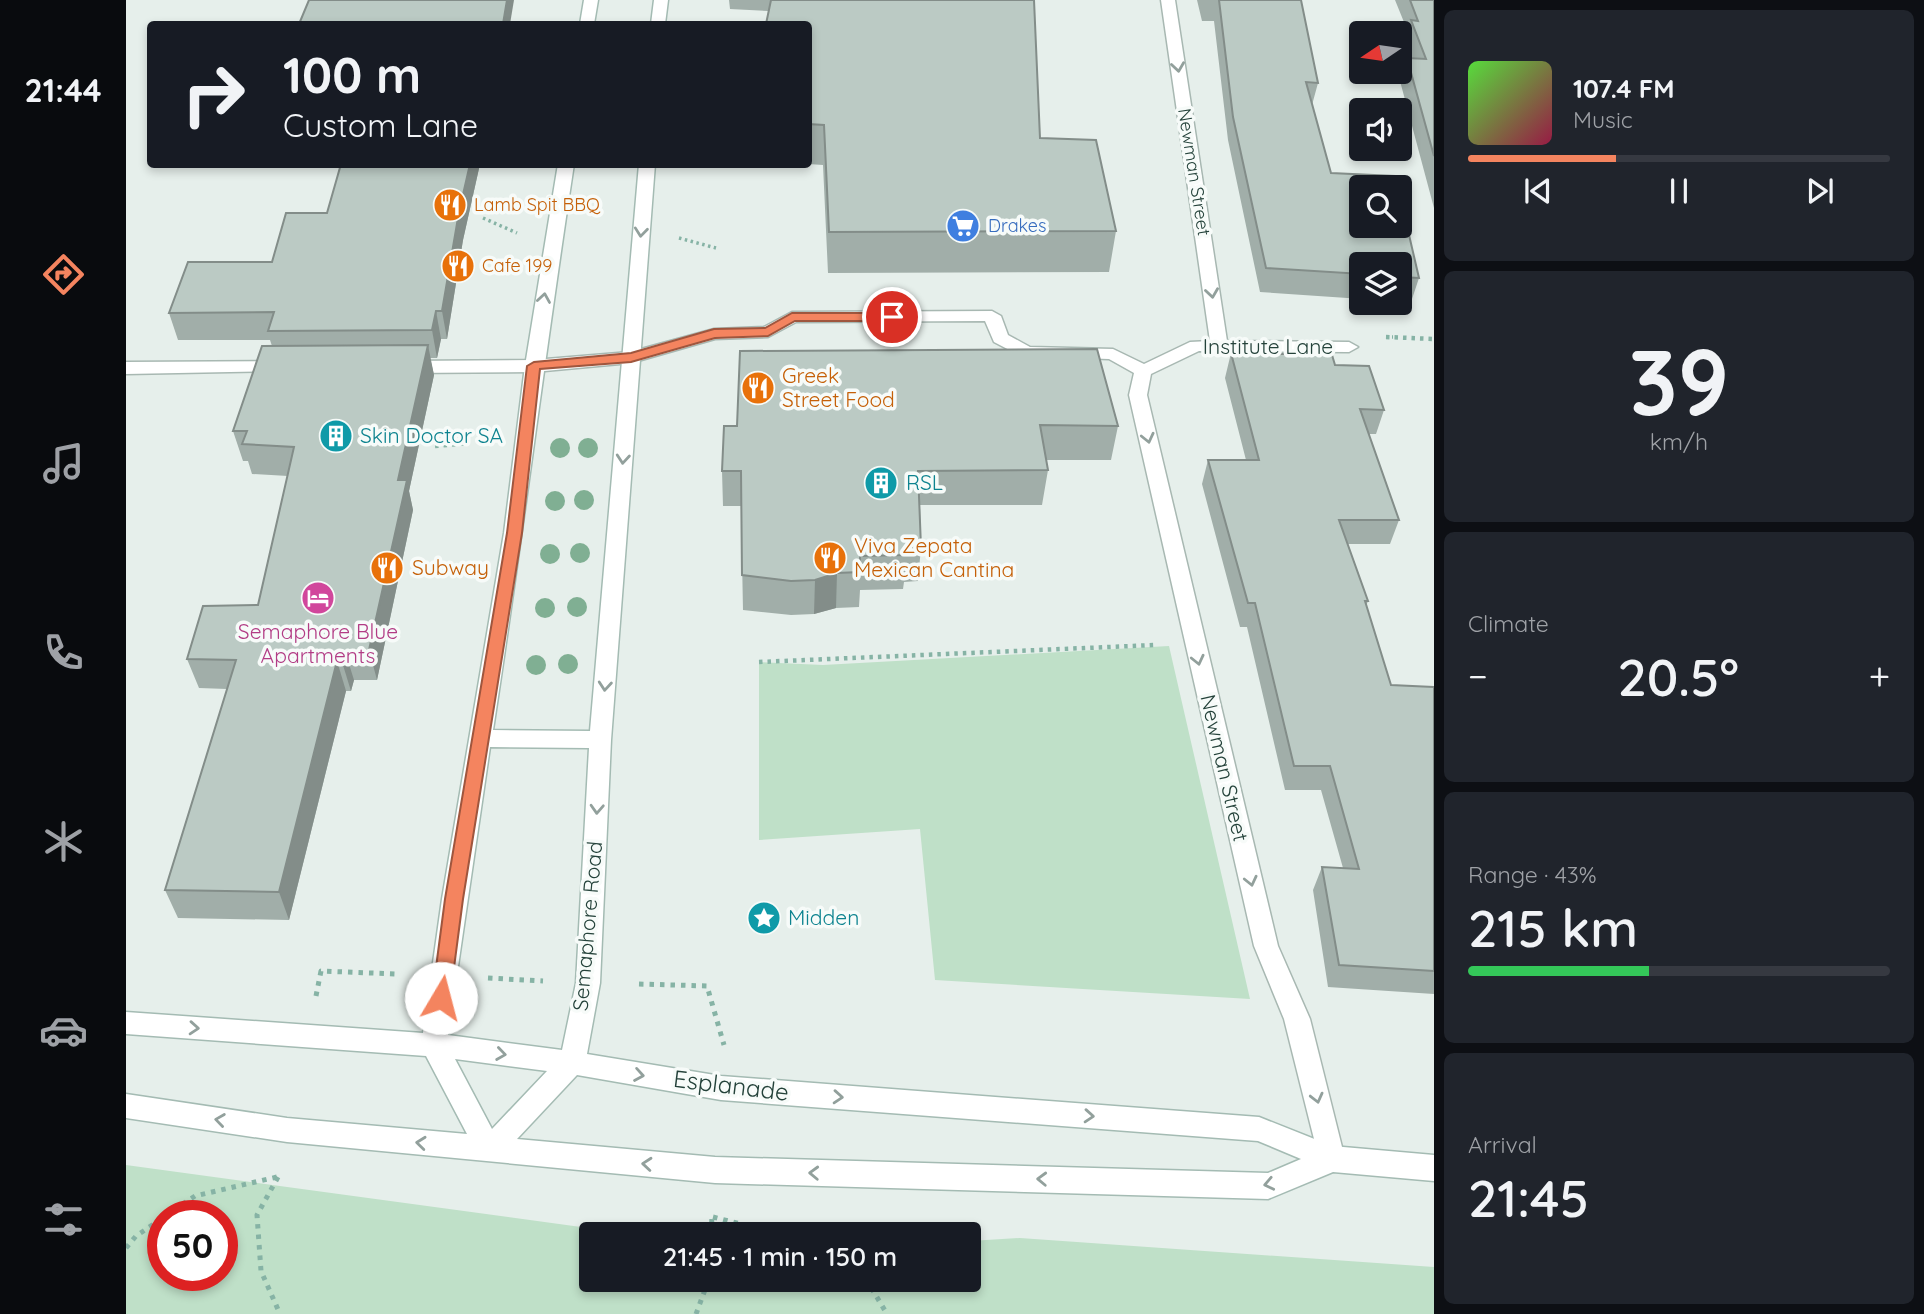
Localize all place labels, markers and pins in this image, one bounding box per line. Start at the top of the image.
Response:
restaurant icon: Lamb Spit BBQ [431,186,469,224]
place label: Lamb Spit BBQ [474,193,601,216]
supermarket icon: Drakes [944,207,982,245]
place label: Drakes [988,214,1046,237]
restaurant icon: Cafe 199 [439,247,477,285]
place label: Cafe 199 [482,254,552,277]
pin [862,287,922,347]
place label: Greek Street Food [782,362,895,412]
restaurant icon: Greek Street Food [739,369,777,407]
building icon: Skin Doctor SA [317,417,355,455]
place label: Skin Doctor SA [360,422,503,448]
building icon: RSL [862,464,900,502]
place label: RSL [906,469,943,495]
place label: Viva Zepata Mexican Cantina [854,532,1014,582]
restaurant icon: Viva Zepata Mexican Cantina [811,539,849,577]
restaurant icon: Subway [368,549,406,587]
place label: Subway [412,554,489,580]
hotel icon: Semaphore Blue Apartments [299,579,337,617]
place label: Semaphore Blue Apartments [238,618,398,668]
place icon: Midden [745,899,783,937]
place label: Midden [788,904,859,930]

